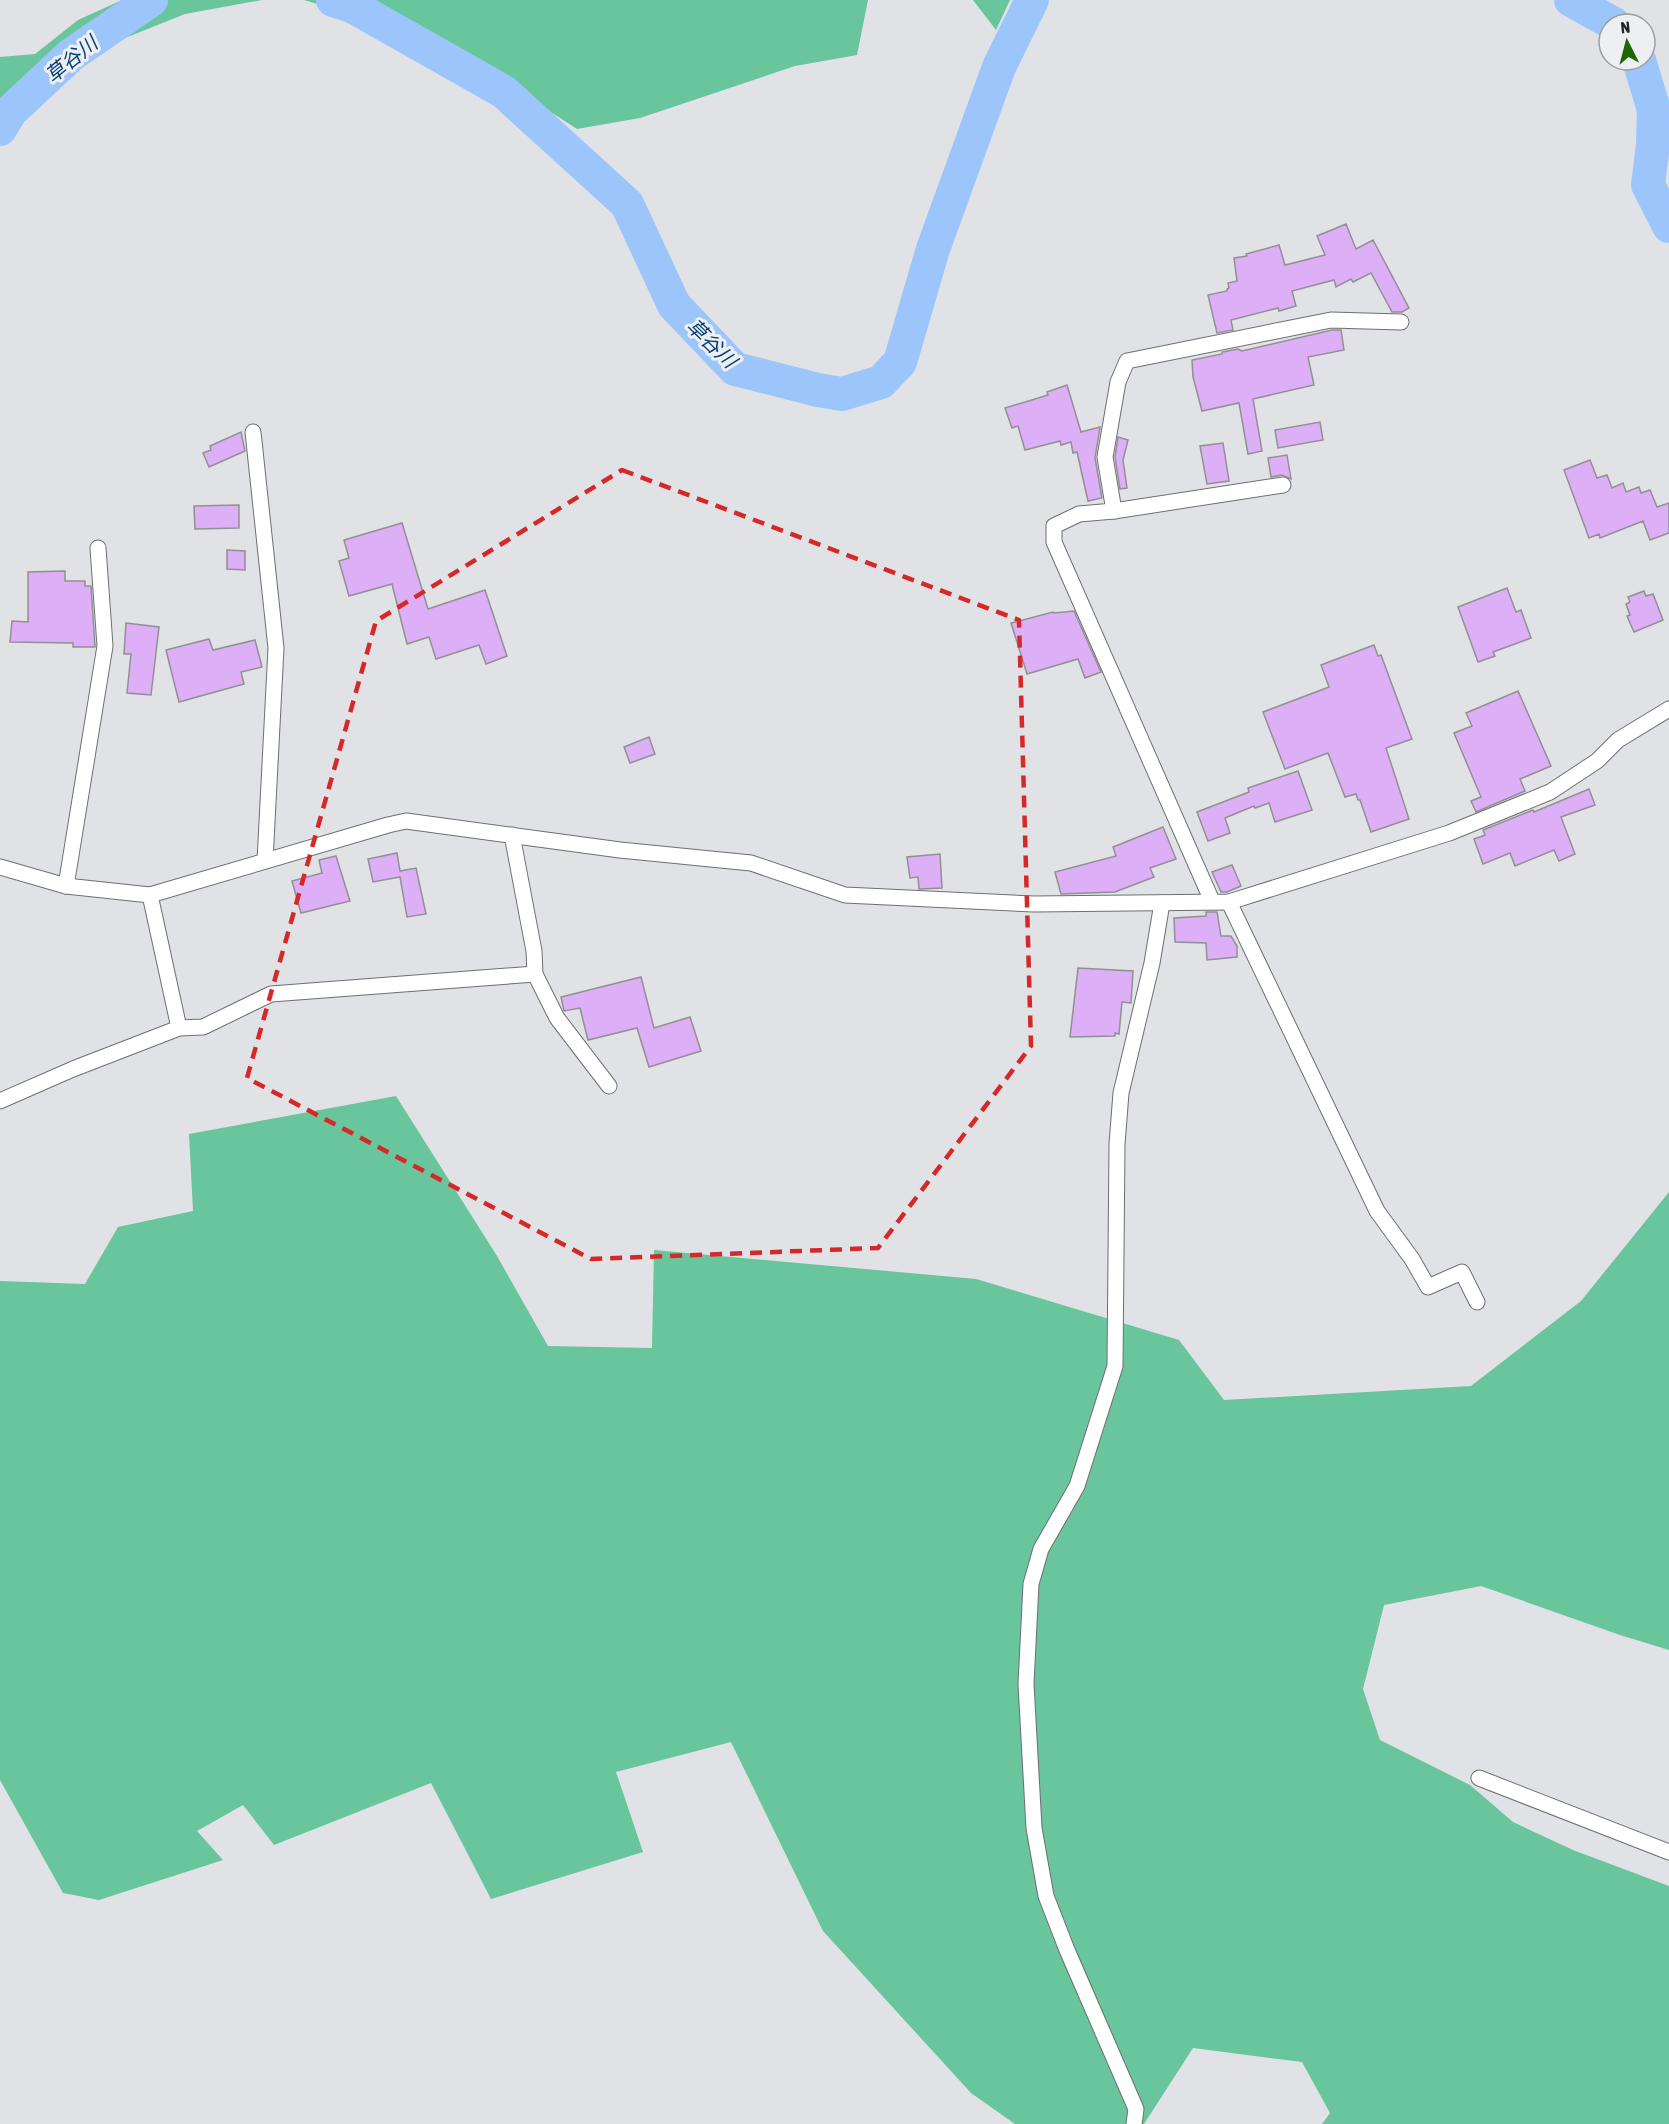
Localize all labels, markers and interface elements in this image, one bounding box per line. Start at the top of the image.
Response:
north arrow [1597,12,1657,72]
text: N [1620,18,1631,37]
water label: 草谷川 [40,30,103,87]
water label: 草谷川 [682,314,743,374]

